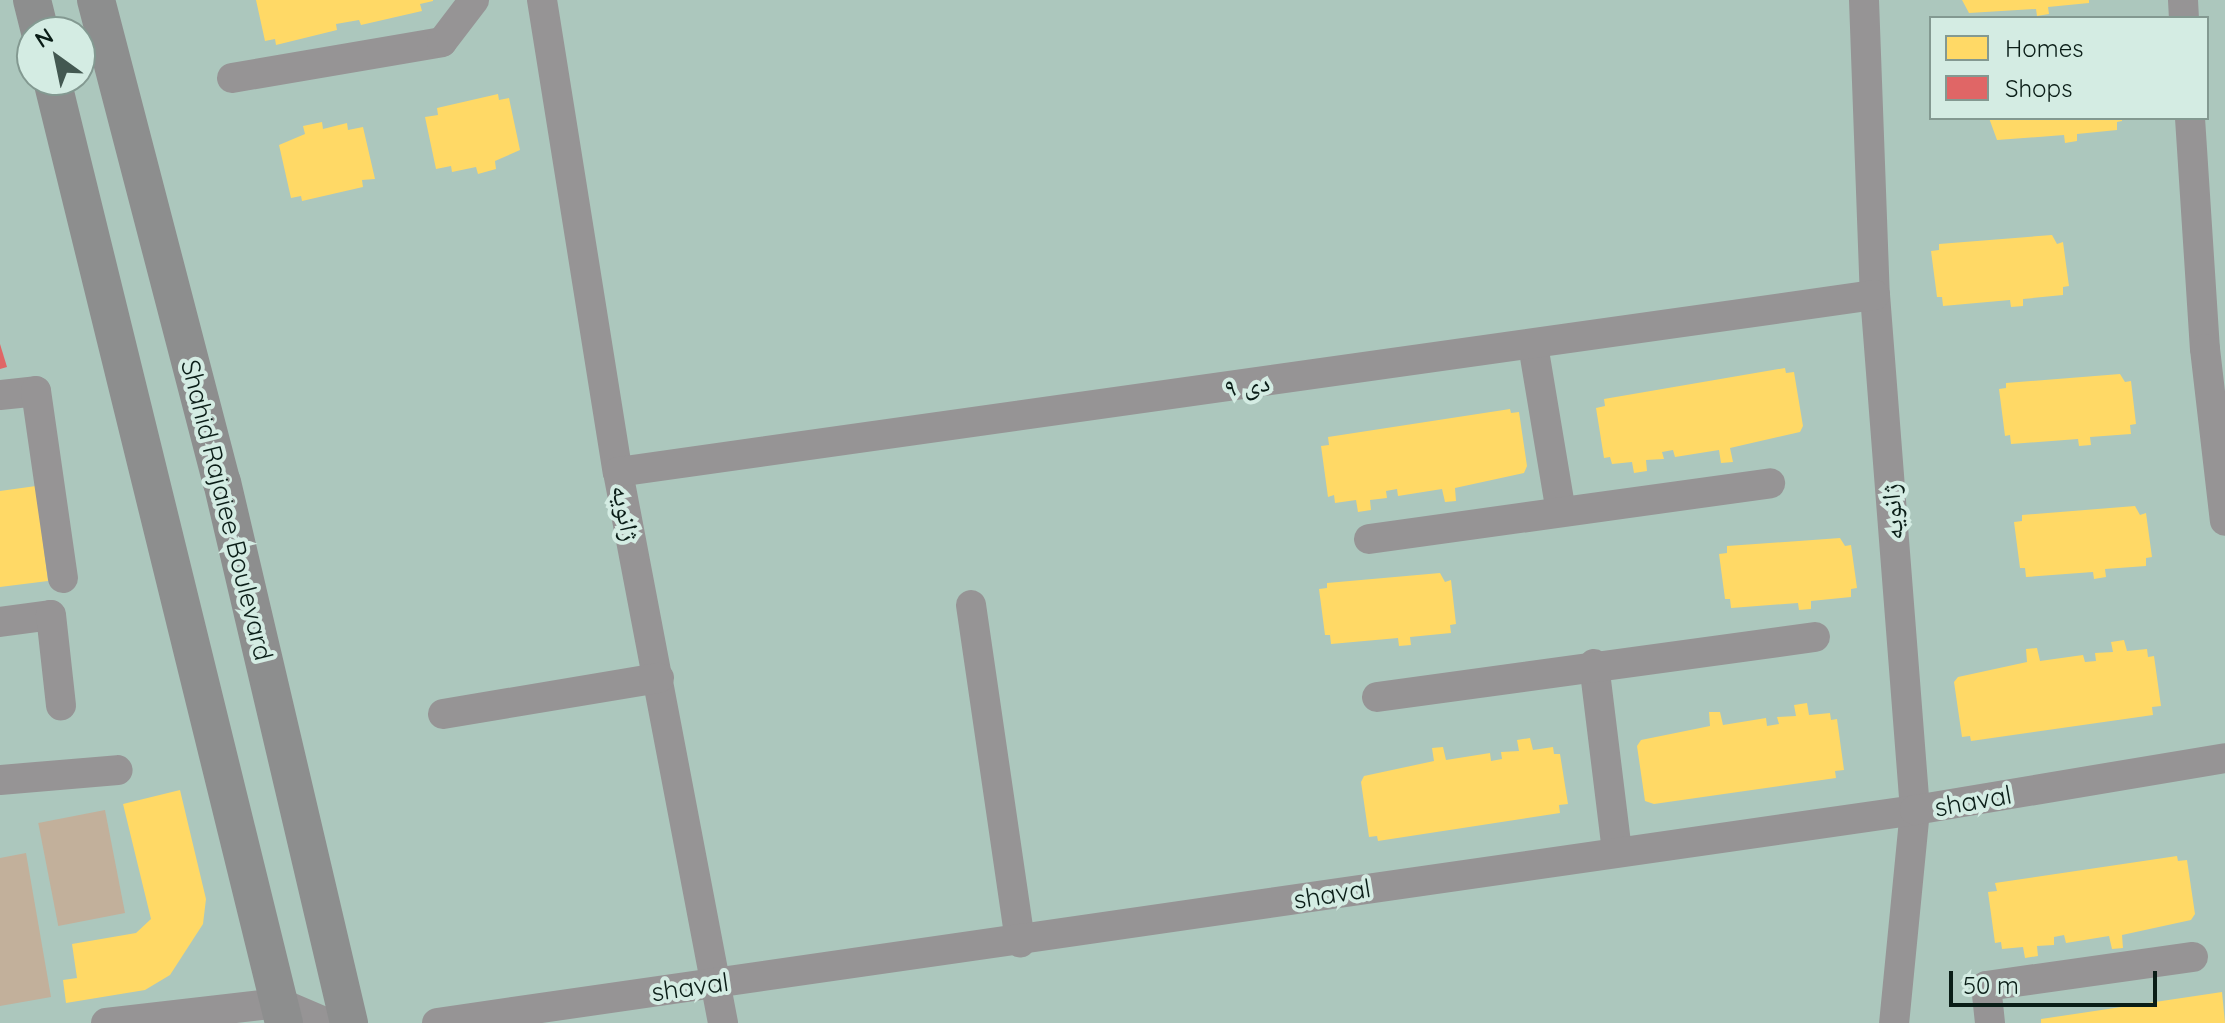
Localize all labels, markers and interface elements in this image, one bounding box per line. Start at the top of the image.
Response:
north arrow [16,16,96,96]
legend [1929,16,2209,120]
text: N [30,21,58,54]
text: Homes [2005,33,2083,63]
text: Shops [2005,73,2072,103]
street label: Shahid Rajaiee Boulevard [175,356,279,664]
street label: ۹ دی [1222,366,1272,404]
street label: ژانویه [605,482,647,544]
street label: ژانویه [1874,483,1910,541]
street label: shaval [1932,779,2014,823]
street label: shaval [1291,873,1373,915]
scale bar [1953,955,2161,1005]
street label: shaval [649,966,731,1008]
text: 50 m [1963,970,2019,1000]

